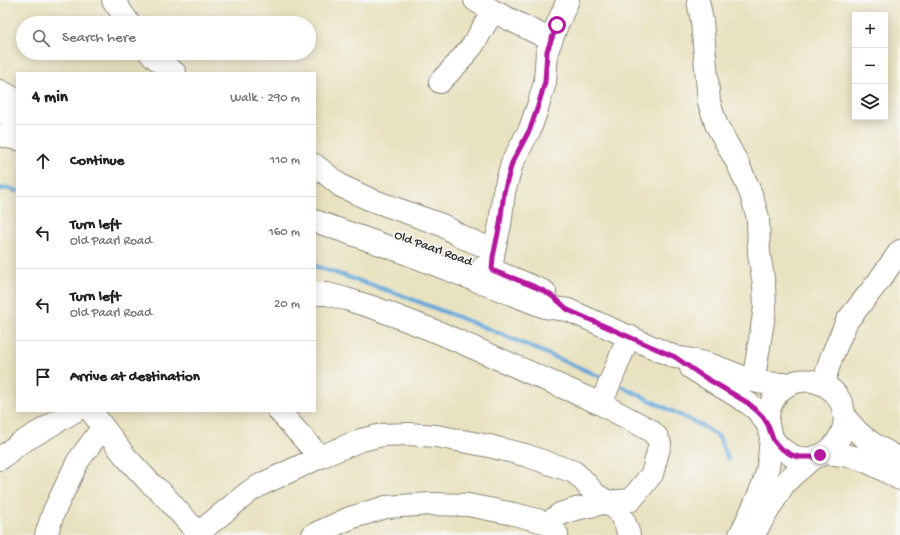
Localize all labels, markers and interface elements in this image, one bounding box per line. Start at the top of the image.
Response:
map controls [852,12,888,120]
button: + [852,12,888,48]
search box [16,16,316,60]
route start [548,16,566,34]
icon: search [30,27,52,49]
text: Search here [62,29,136,47]
button: − [852,48,888,84]
button: layers [852,84,888,120]
text: 4 min [32,88,68,108]
text: Walk · 290 m [230,91,300,106]
icon: ahead [32,150,54,172]
text: Continue [70,152,124,170]
text: 110 m [270,153,300,168]
text: Turn left [70,216,121,234]
icon: left [32,222,54,244]
text: 160 m [268,225,300,240]
street label: Old Paarl Road [392,228,475,271]
text: Old Paarl Road [70,234,152,249]
text: Turn left [70,288,121,306]
icon: left [32,294,54,316]
text: 20 m [274,297,300,312]
text: Old Paarl Road [70,306,152,321]
icon: arrive [32,366,54,388]
text: Arrive at destination [70,368,200,386]
route end [811,446,829,464]

